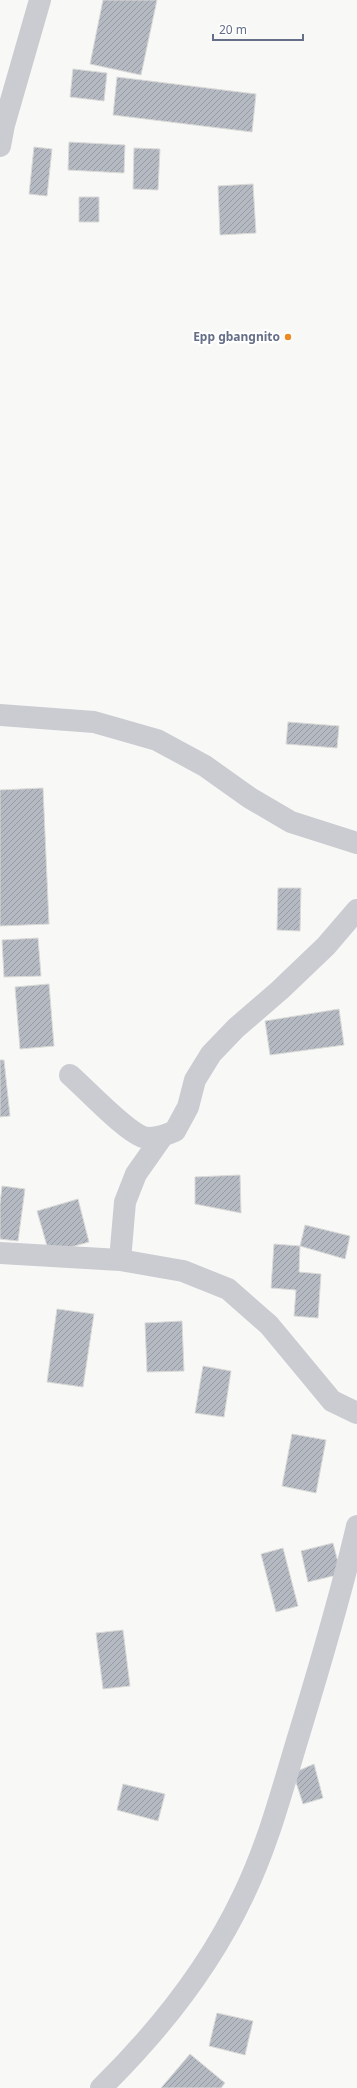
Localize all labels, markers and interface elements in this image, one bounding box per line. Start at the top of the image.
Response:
scale bar [213,16,303,42]
text: 20 m [219,21,247,38]
place label: Epp gbangnito [193,328,280,345]
marker: Epp gbangnito [283,332,293,342]

